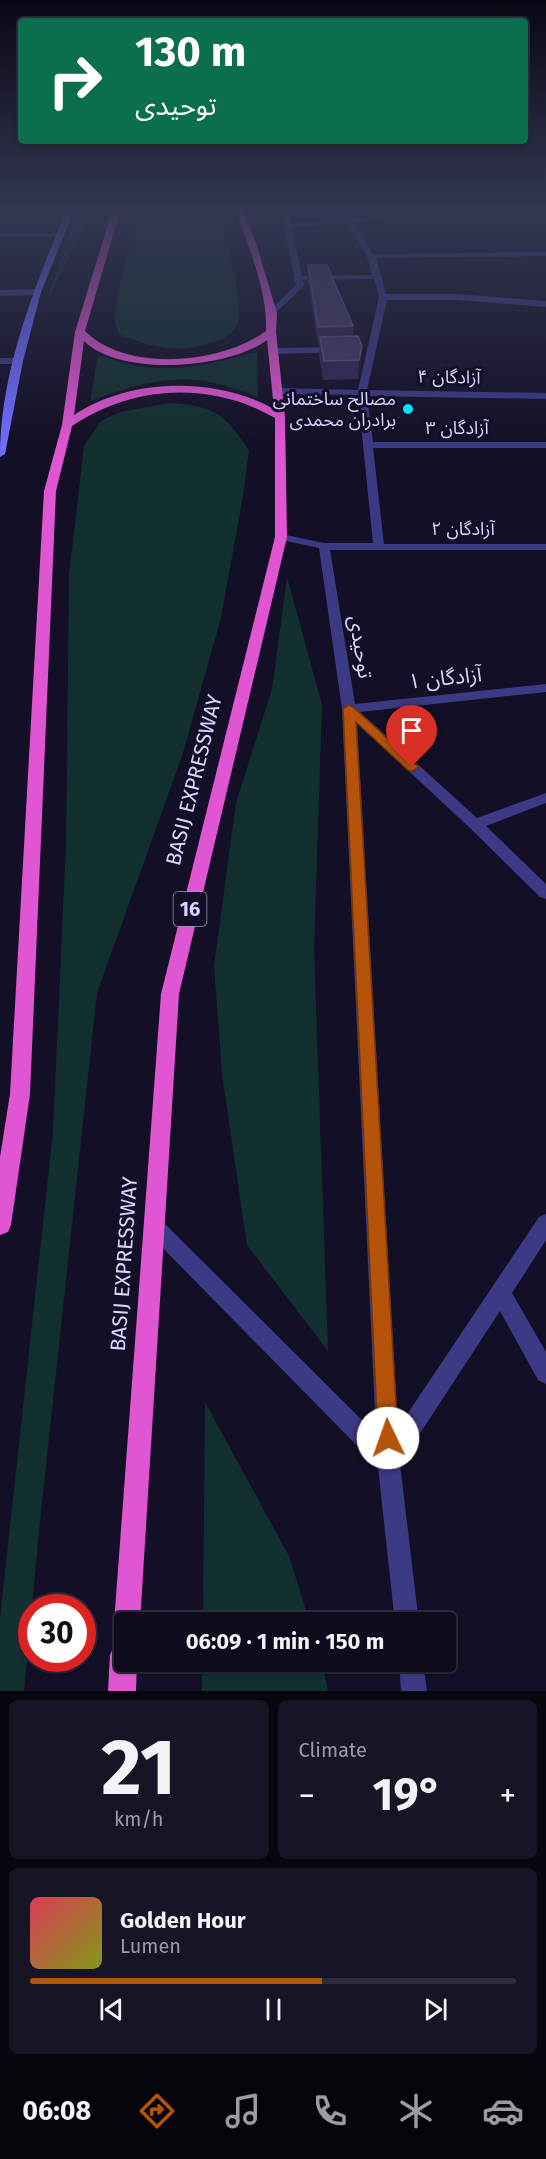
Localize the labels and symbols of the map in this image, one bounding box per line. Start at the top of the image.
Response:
street label: آزادگان ۴ [417,365,482,389]
place label: مصالح ساختمانی برادران محمدی [273,388,396,431]
marker: مصالح ساختمانی برادران محمدی [401,402,415,416]
street label: آزادگان ۳ [425,417,489,439]
street label: آزادگان ۲ [431,518,495,540]
street label: توحیدی [343,614,379,680]
street label: آزادگان ۱ [407,661,484,695]
street label: BASIJ EXPRESSWAY [160,691,228,868]
pin [386,705,437,767]
road number: 16 [174,892,207,926]
street label: BASIJ EXPRESSWAY [105,1175,143,1352]
position arrow [356,1406,420,1470]
speed limit sign: 30 [18,1594,96,1672]

